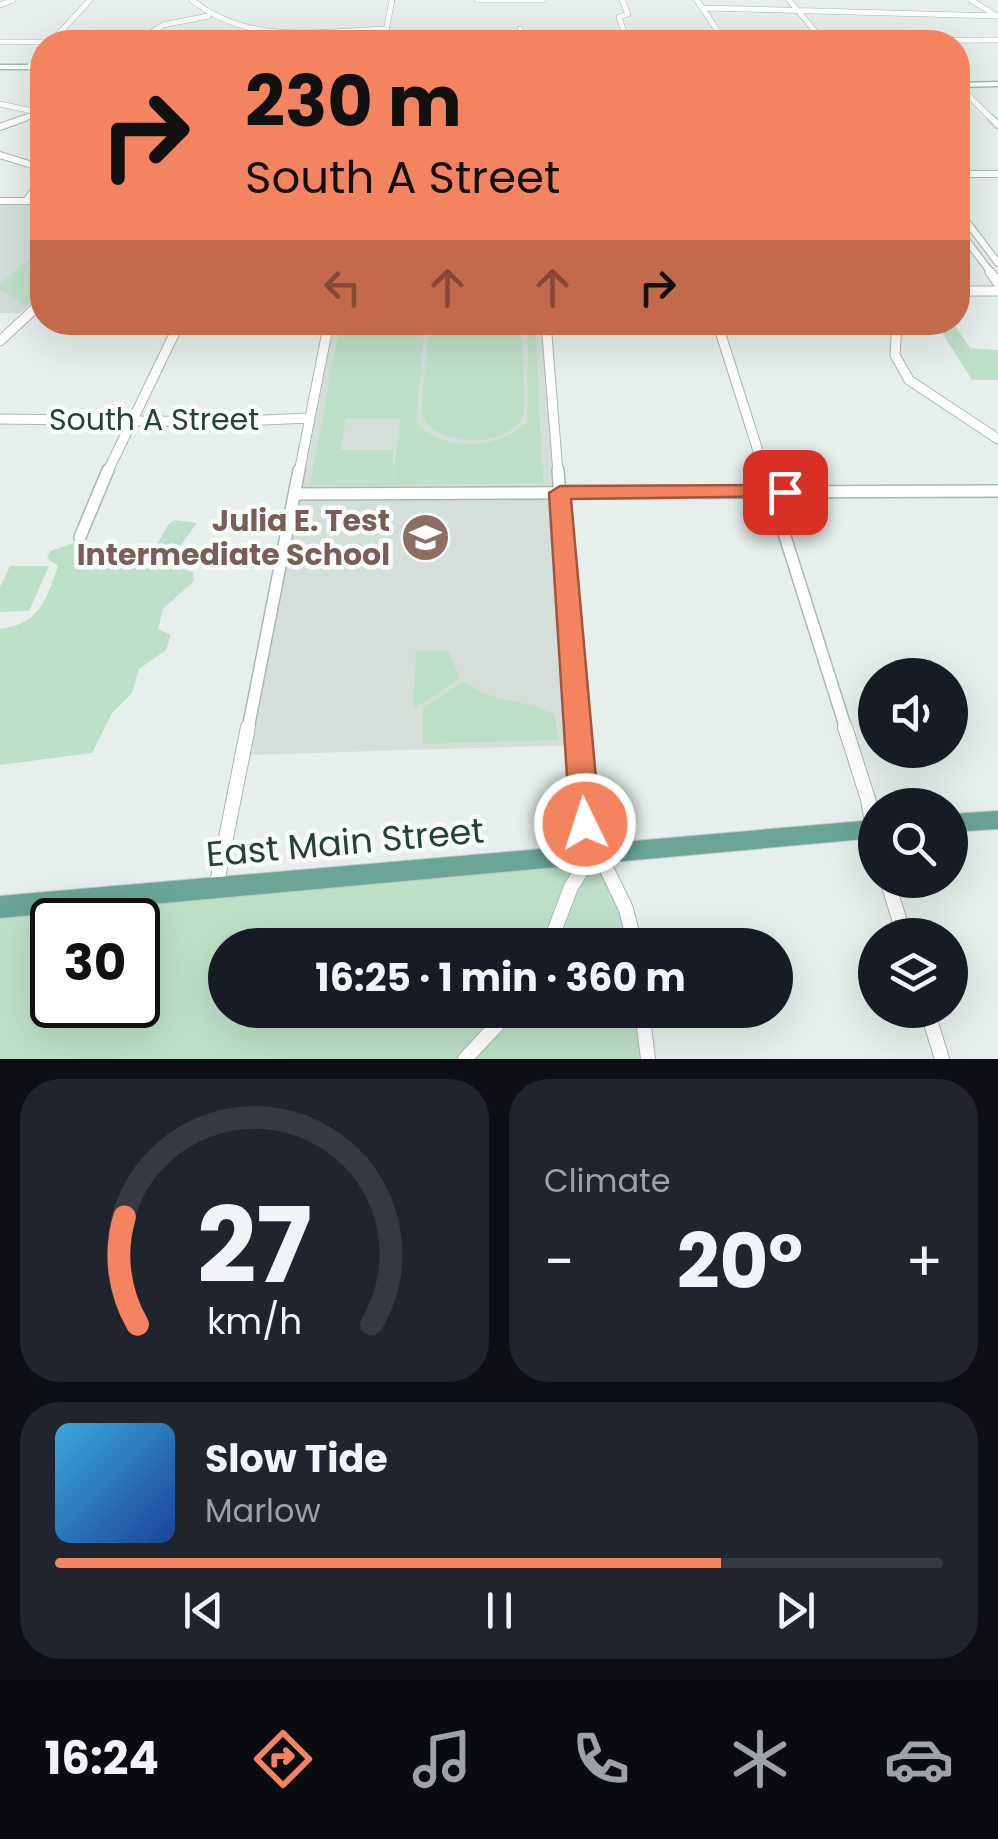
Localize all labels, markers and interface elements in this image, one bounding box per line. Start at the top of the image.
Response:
text: 230 m [245,52,462,151]
icon: right [80,70,210,200]
text: South A Street [245,146,560,209]
icon: left [315,260,370,315]
icon: ahead [420,260,475,315]
icon: ahead [525,260,580,315]
icon: right [630,260,685,315]
street label: South A Street [49,398,259,441]
pin [743,450,828,535]
icon: arrive [758,465,813,520]
place label: Julia E. Test Intermediate School [77,499,390,576]
school or university icon: Julia E. Test Intermediate School [399,511,451,563]
map controls [858,658,968,1028]
button: sound [858,658,968,768]
position arrow [533,772,637,876]
button: search [858,788,968,898]
street label: East Main Street [204,805,486,879]
speed limit sign: 30 [30,898,160,1028]
button: layers [858,918,968,1028]
text: 16:25 · 1 min · 360 m [315,951,686,1004]
text: Climate [544,1158,671,1203]
text: 27 [197,1173,312,1318]
text: 20° [677,1209,803,1314]
text: − [544,1223,574,1300]
text: + [905,1223,943,1300]
text: km/h [207,1296,302,1347]
text: Slow Tide [205,1432,388,1485]
text: Marlow [205,1488,321,1533]
icon: previous [176,1583,231,1638]
icon: pause [472,1583,527,1638]
icon: next [768,1583,823,1638]
icon: directions [248,1724,318,1794]
icon: music [407,1724,477,1794]
icon: phone [566,1724,636,1794]
icon: climate [725,1724,795,1794]
icon: car [884,1724,954,1794]
text: 16:24 [44,1727,159,1790]

